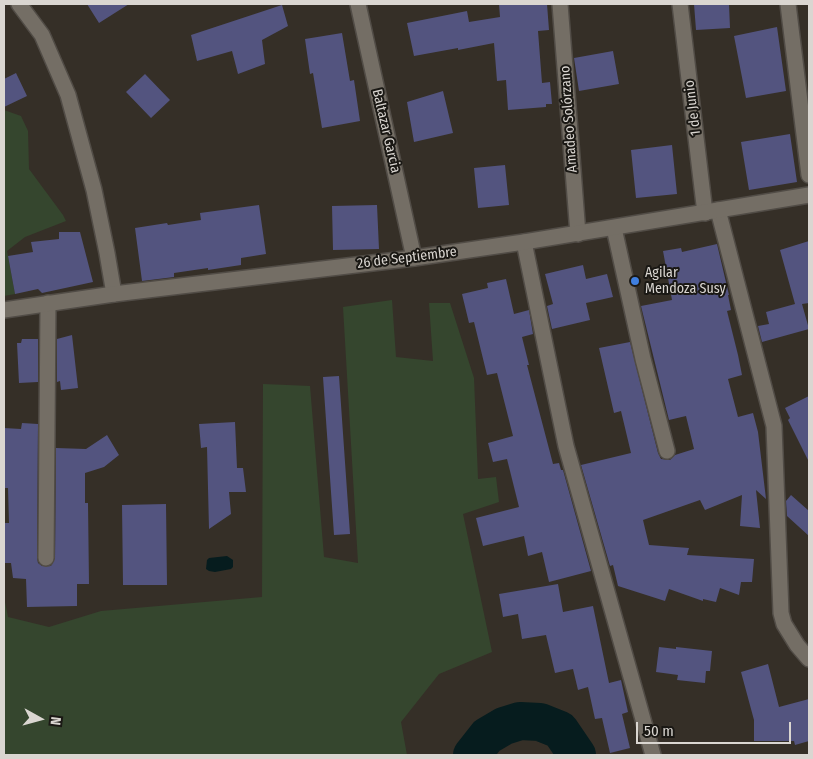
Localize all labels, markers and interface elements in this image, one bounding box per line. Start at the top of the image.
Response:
street label: Amadeo Solórzano [557,65,581,173]
street label: 1 de Junio [681,79,705,137]
street label: Baltazar Garcia [368,87,404,175]
street label: 26 de Septiembre [356,244,458,272]
place label: Agilar Mendoza Susy [645,265,726,298]
marker: Agilar Mendoza Susy [629,275,641,287]
north arrow [15,694,65,744]
scale bar [638,712,793,744]
text: N [46,716,64,726]
text: 50 m [644,722,674,740]

